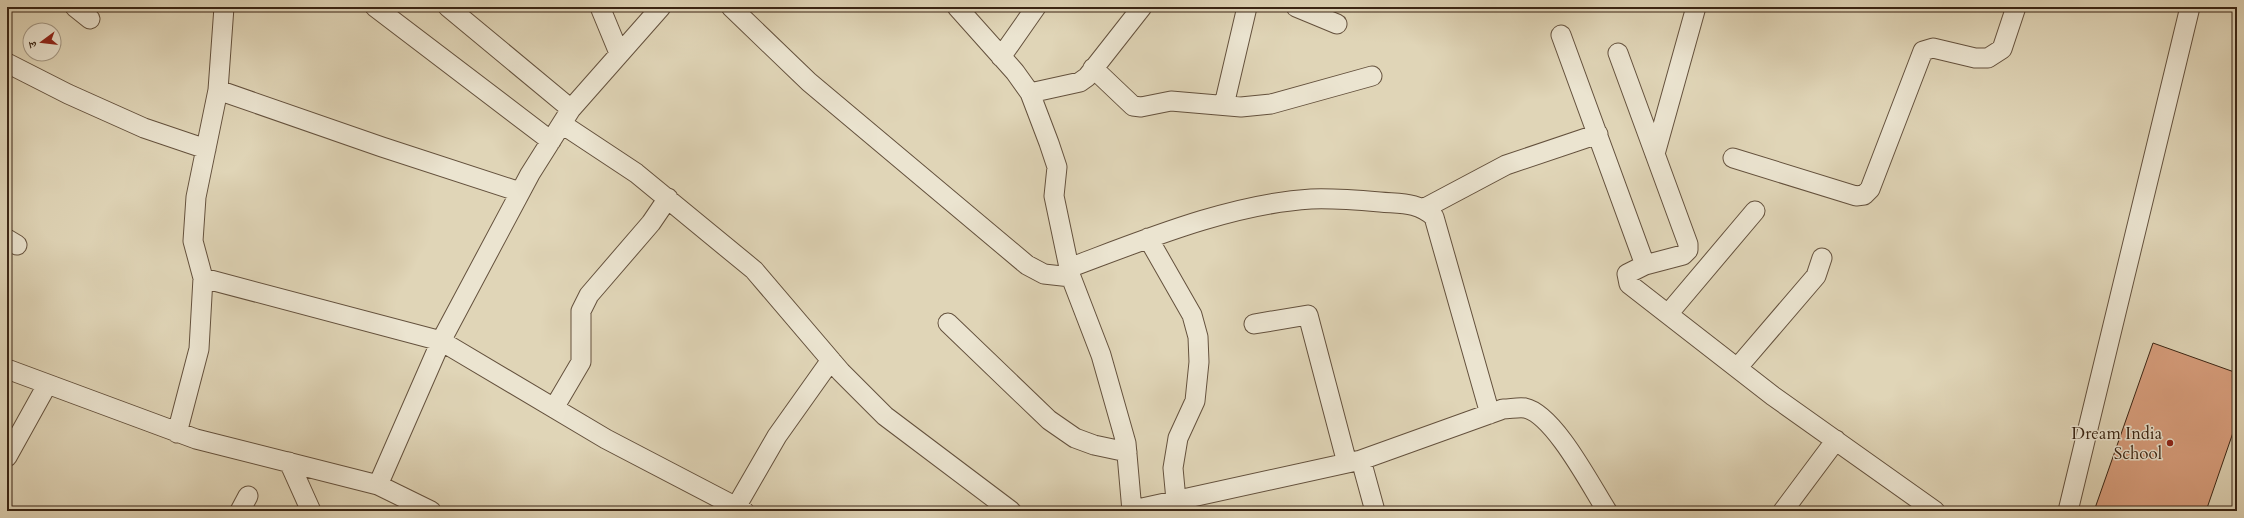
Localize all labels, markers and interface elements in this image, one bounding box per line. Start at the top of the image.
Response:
north arrow [22,22,62,62]
text: उ [24,38,41,50]
place label: Dream India School [2071,422,2163,465]
marker: Dream India School [2165,438,2175,448]

